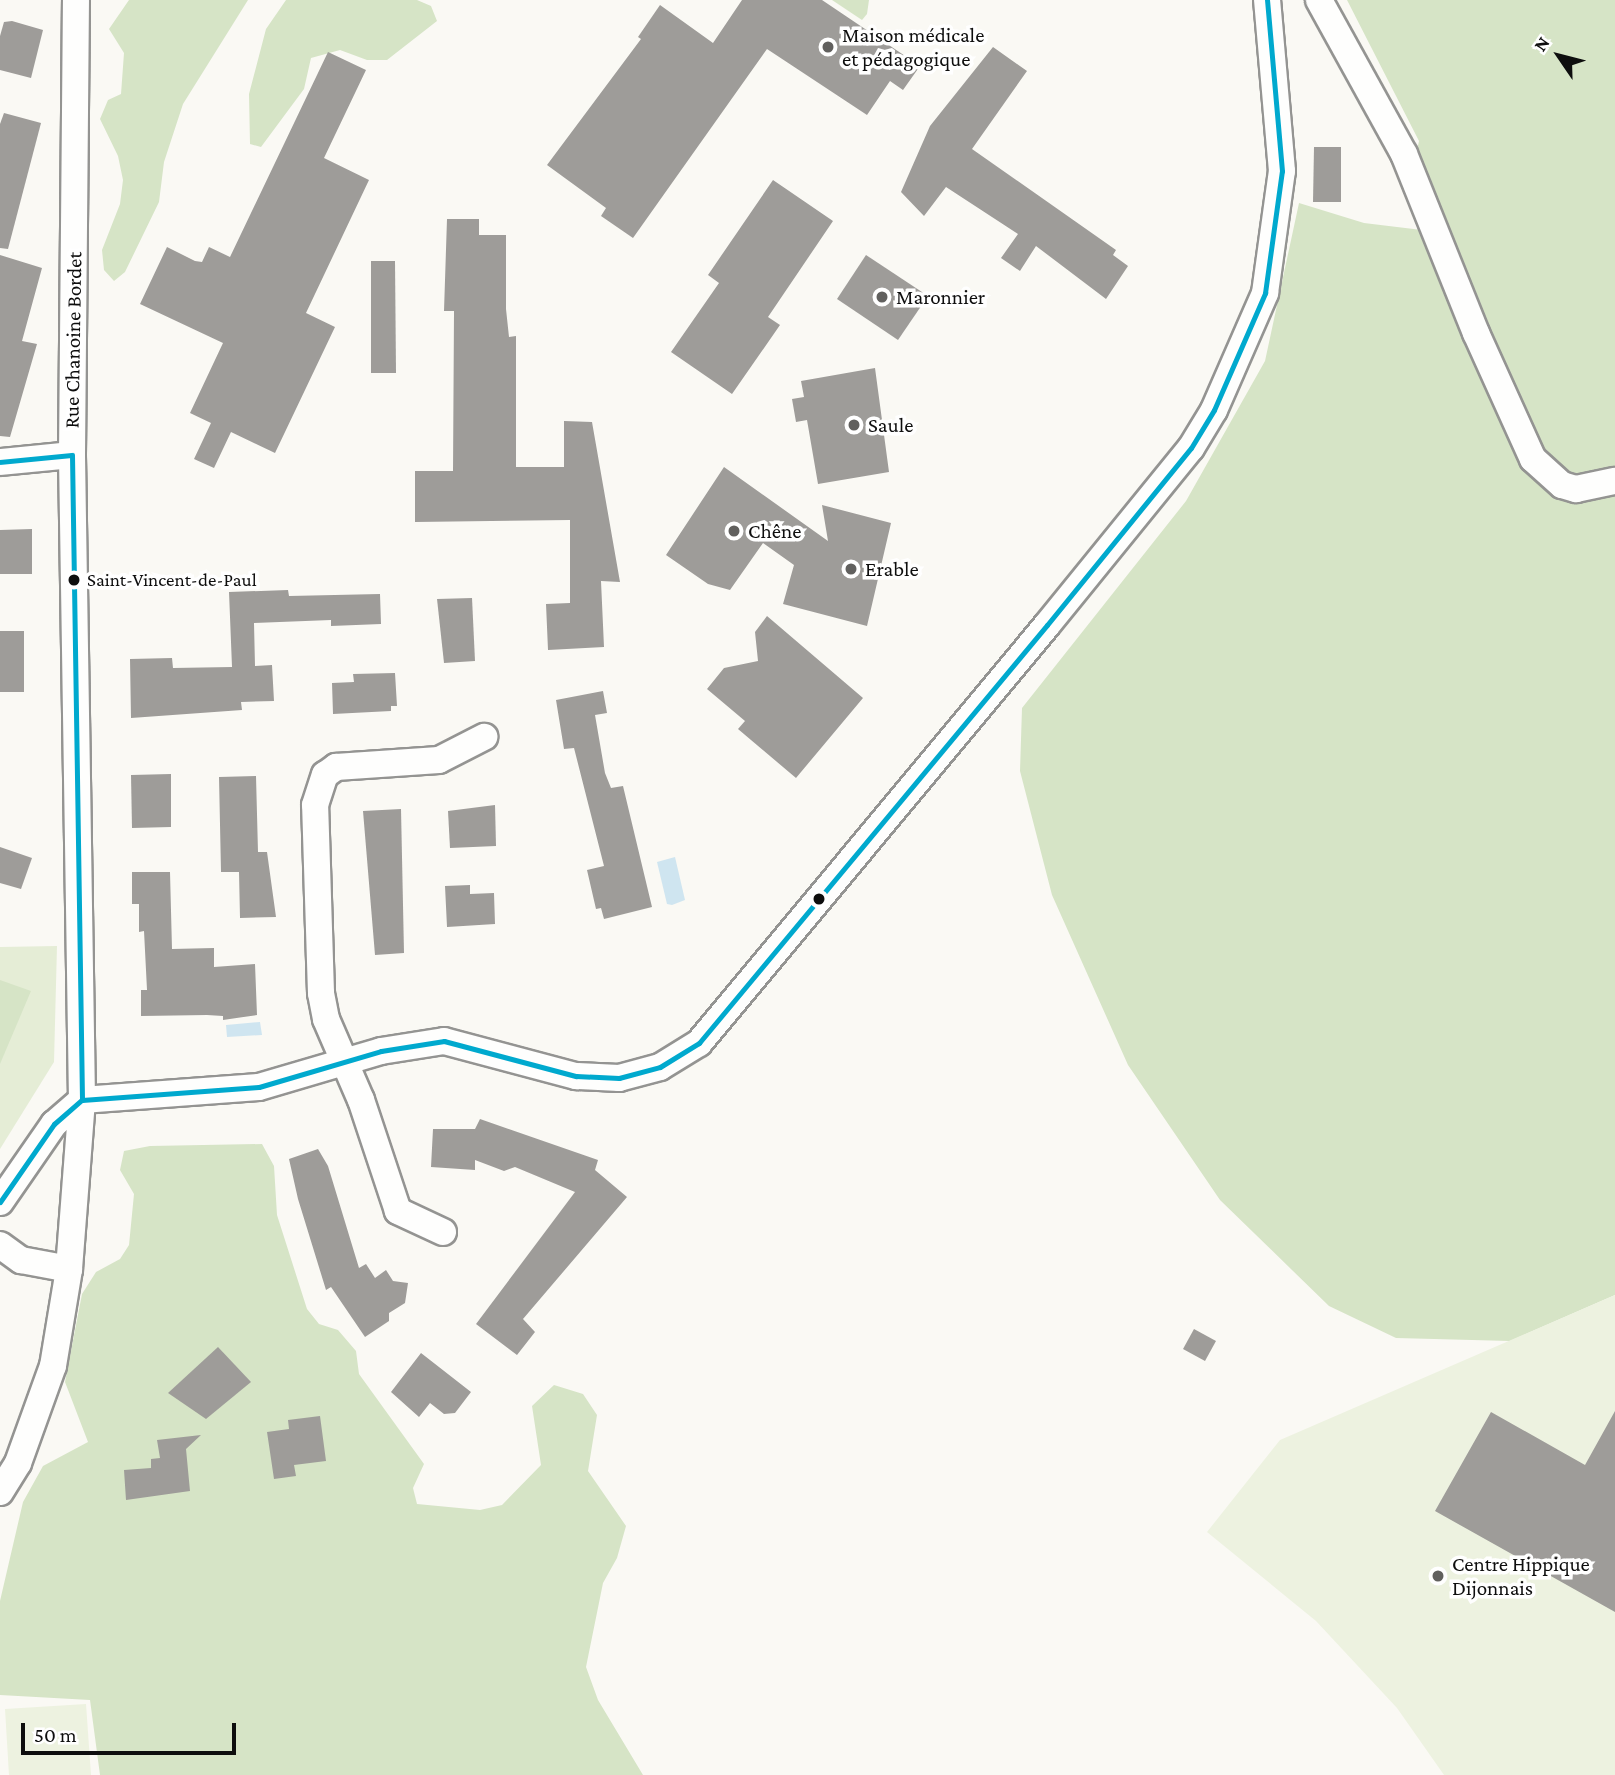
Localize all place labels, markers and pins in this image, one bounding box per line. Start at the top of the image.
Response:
place label: Maison médicale et pédagogique [842,22,984,72]
marker: Maison médicale et pédagogique [820,39,836,55]
place label: Maronnier [896,284,985,310]
marker: Maronnier [874,289,890,305]
place label: Saule [868,412,913,438]
marker: Saule [846,417,862,433]
place label: Chêne [748,518,801,544]
marker: Chêne [726,523,742,539]
place label: Erable [865,556,919,582]
marker: Erable [843,561,859,577]
place label: Saint-Vincent-de-Paul [87,569,257,591]
marker: Saint-Vincent-de-Paul [67,573,81,587]
unlabelled marker [812,892,826,906]
place label: Centre Hippique Dijonnais [1452,1551,1590,1601]
marker: Centre Hippique Dijonnais [1430,1568,1446,1584]

